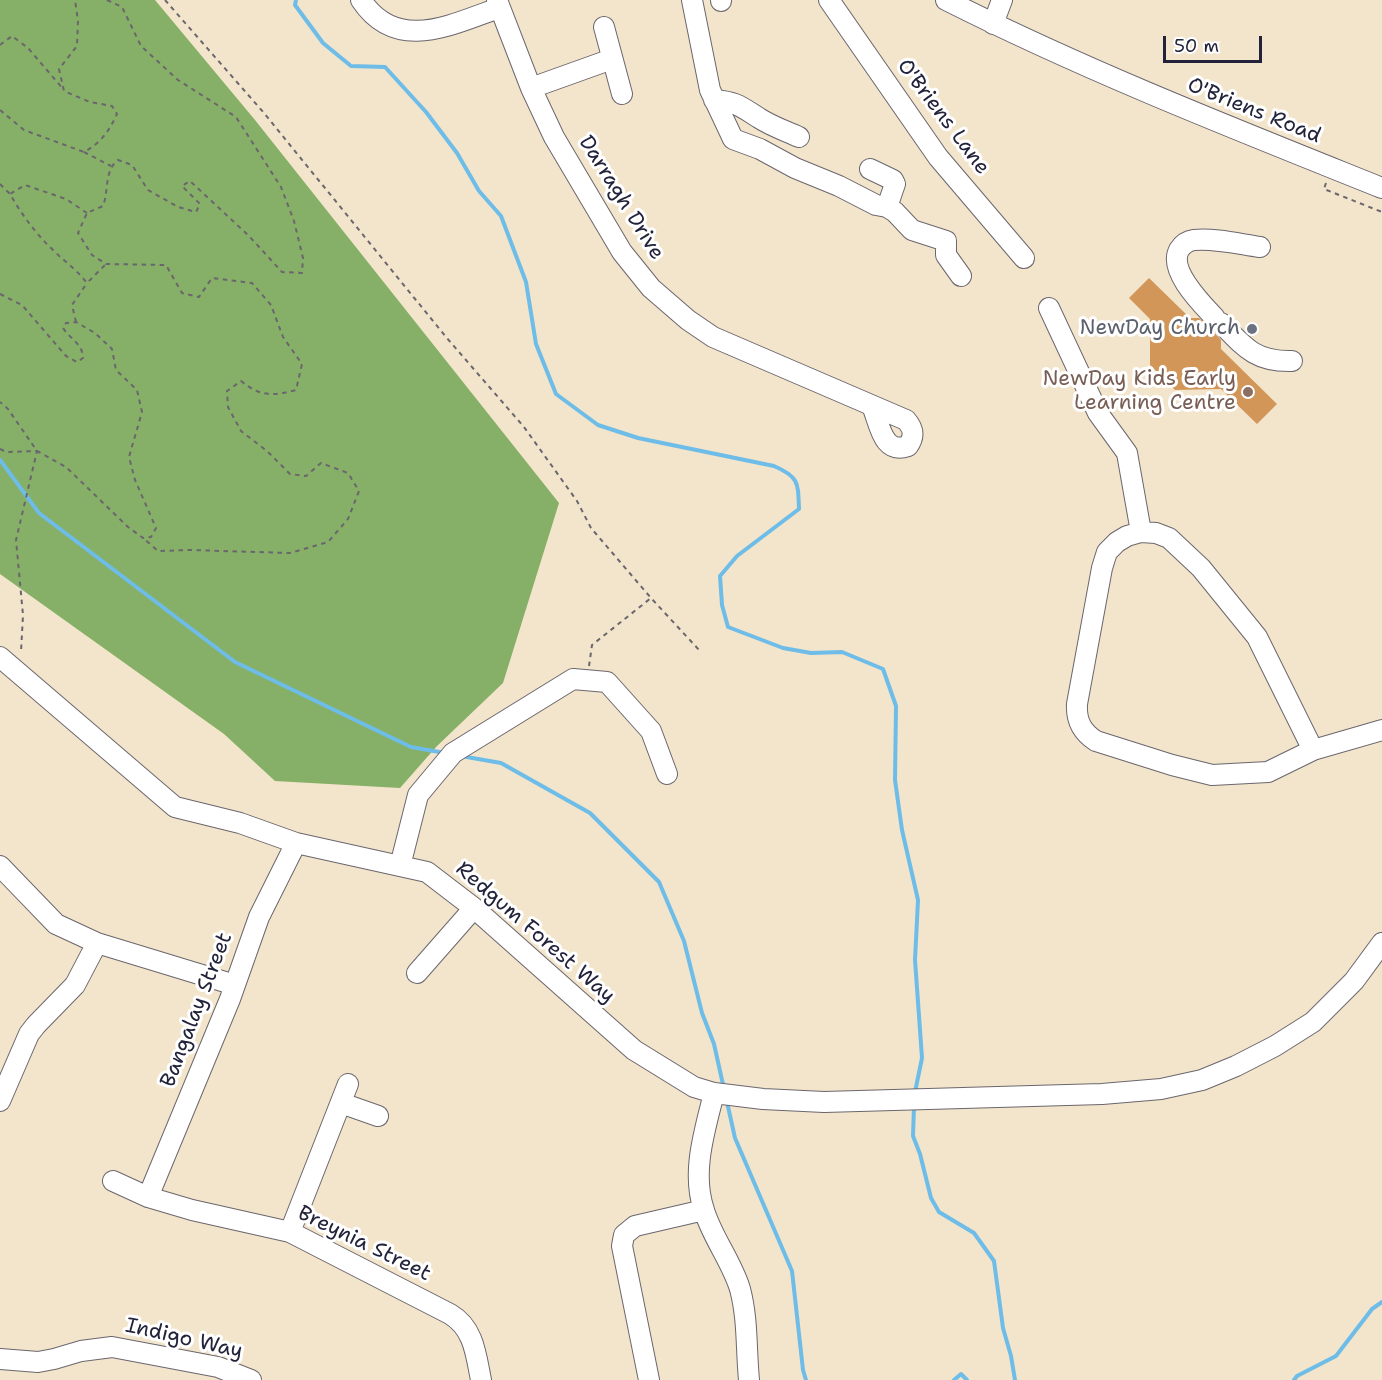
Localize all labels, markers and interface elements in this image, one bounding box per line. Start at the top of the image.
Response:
scale bar [1166,24,1265,62]
text: 50 m [1174,34,1219,58]
street label: O'Briens Lane [891,54,995,180]
street label: O'Briens Road [1184,73,1324,149]
street label: Darragh Drive [573,131,669,265]
place label: NewDay Church [1080,316,1240,342]
marker: NewDay Church [1245,322,1259,336]
place label: NewDay Kids Early Learning Centre [1043,367,1236,417]
marker: NewDay Kids Early Learning Centre [1241,385,1255,399]
street label: Redgum Forest Way [450,857,620,1009]
street label: Bangalay Street [156,929,238,1091]
street label: Breynia Street [293,1201,435,1287]
street label: Indigo Way [123,1313,245,1365]

